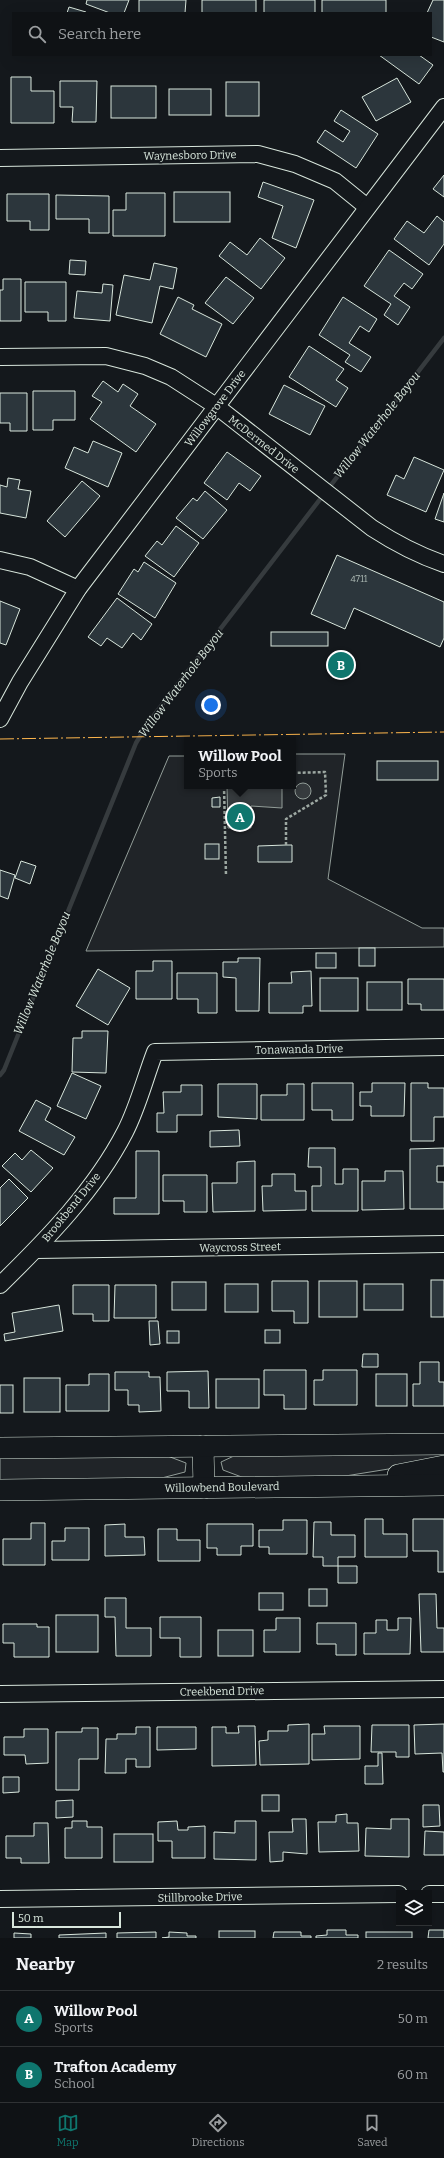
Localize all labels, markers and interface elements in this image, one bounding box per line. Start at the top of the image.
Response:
search box [12,12,432,56]
icon: search [26,23,48,45]
text: Search here [58,25,141,43]
street label: Waynesboro Drive [143,148,237,163]
street label: Willowgrove Drive [182,367,248,449]
water label: Willow Waterhole Bayou [331,369,423,481]
street label: McDermed Drive [226,413,302,476]
house number: 4711 [350,574,368,584]
water label: Willow Waterhole Bayou [136,626,226,740]
pin: B [328,650,354,680]
your location [201,695,221,715]
popup [184,737,296,789]
text: Willow Pool [198,747,282,765]
text: Sports [198,765,237,780]
pin: A [227,802,253,832]
water label: Willow Waterhole Bayou [11,909,73,1037]
street label: Tonawanda Drive [255,1042,343,1057]
street label: Brookbend Drive [39,1170,103,1245]
street label: Waycross Street [199,1240,281,1255]
street label: Willowbend Boulevard [164,1480,280,1495]
street label: Creekbend Drive [180,1684,264,1699]
street label: Stillbrooke Drive [157,1890,243,1905]
map controls [396,1890,432,1926]
button: layers [396,1890,432,1926]
scale bar [12,1910,121,1929]
text: 50 m [18,1912,44,1925]
text: Nearby [16,1954,75,1975]
text: 2 results [377,1957,428,1972]
text: Willow Pool [54,2002,138,2020]
text: A [24,2011,34,2026]
text: 50 m [398,2011,428,2026]
text: Sports [54,2020,93,2035]
text: Trafton Academy [54,2058,176,2076]
text: B [25,2067,33,2082]
text: 60 m [397,2067,428,2082]
text: School [54,2076,95,2091]
tab: Map [56,2112,79,2149]
tab: Directions [192,2112,244,2149]
tab: Saved [357,2112,388,2149]

